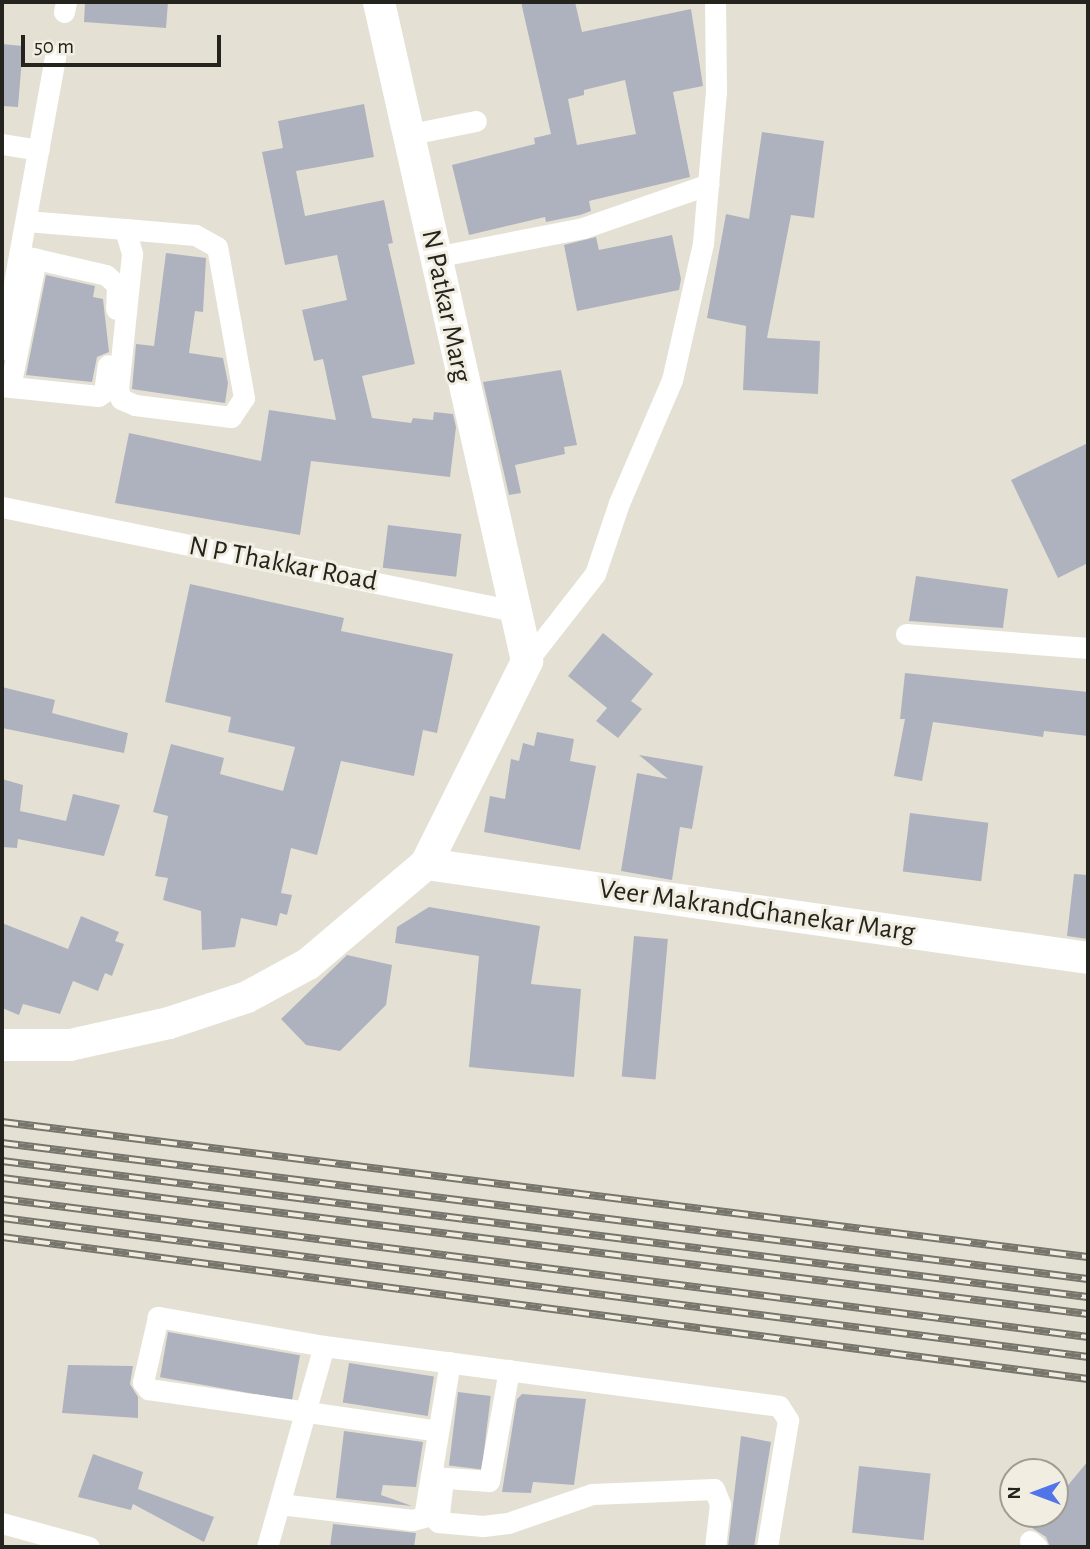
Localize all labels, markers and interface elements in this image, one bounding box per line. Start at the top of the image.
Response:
scale bar [24,21,224,65]
text: 50 m [34,36,74,57]
street label: N Patkar Marg [413,227,479,385]
street label: N P Thakkar Road [186,529,380,599]
street label: Veer MakrandGhanekar Marg [597,872,917,950]
north arrow [999,1458,1069,1528]
text: N [1005,1486,1024,1500]

